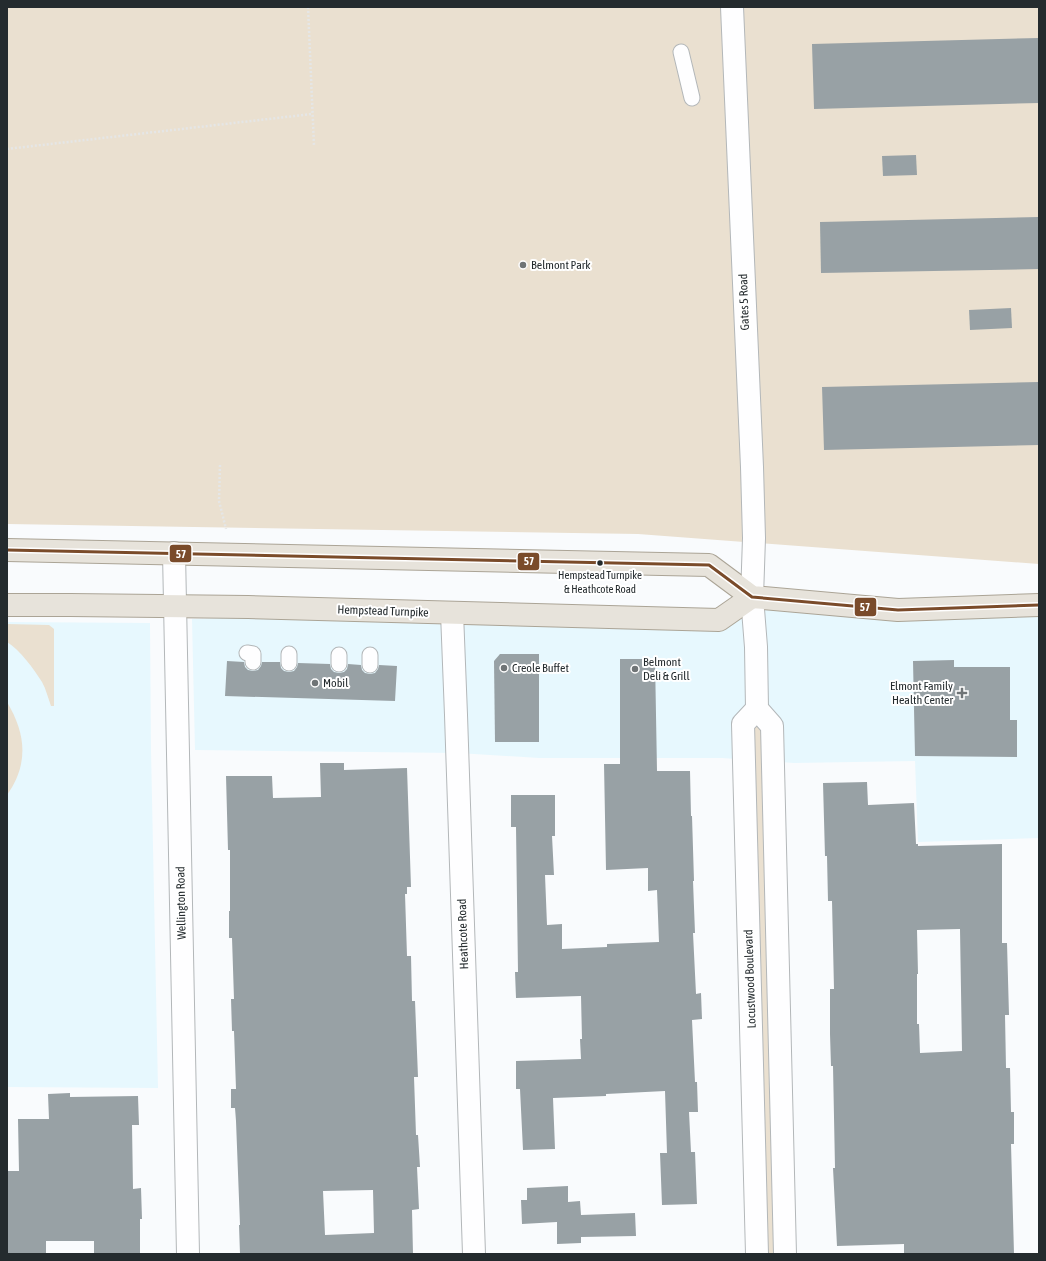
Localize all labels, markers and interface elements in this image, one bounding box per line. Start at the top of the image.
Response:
place label: Belmont Park [531,258,591,272]
marker: Belmont Park [518,260,528,270]
street label: Gates 5 Road [736,273,752,331]
line badge: 57 [169,544,192,563]
text: 57 [176,548,186,560]
line badge: 57 [517,552,540,571]
text: 57 [524,555,534,567]
marker: Hempstead Turnpike & Heathcote Road [595,558,605,568]
place label: Hempstead Turnpike & Heathcote Road [558,569,642,595]
line badge: 57 [854,597,877,617]
text: 57 [860,601,870,613]
street label: Hempstead Turnpike [337,602,429,620]
place label: Belmont Deli & Grill [643,655,690,683]
place label: Creole Buffet [512,661,570,675]
marker: Creole Buffet [499,663,509,673]
marker: Belmont Deli & Grill [630,664,640,674]
place label: Mobil [323,676,349,690]
marker: Mobil [310,678,320,688]
place label: Elmont Family Health Center [890,679,953,707]
marker: Elmont Family Health Center [956,687,968,699]
street label: Wellington Road [173,866,189,940]
street label: Heathcote Road [455,898,471,970]
street label: Locustwood Boulevard [741,929,759,1029]

